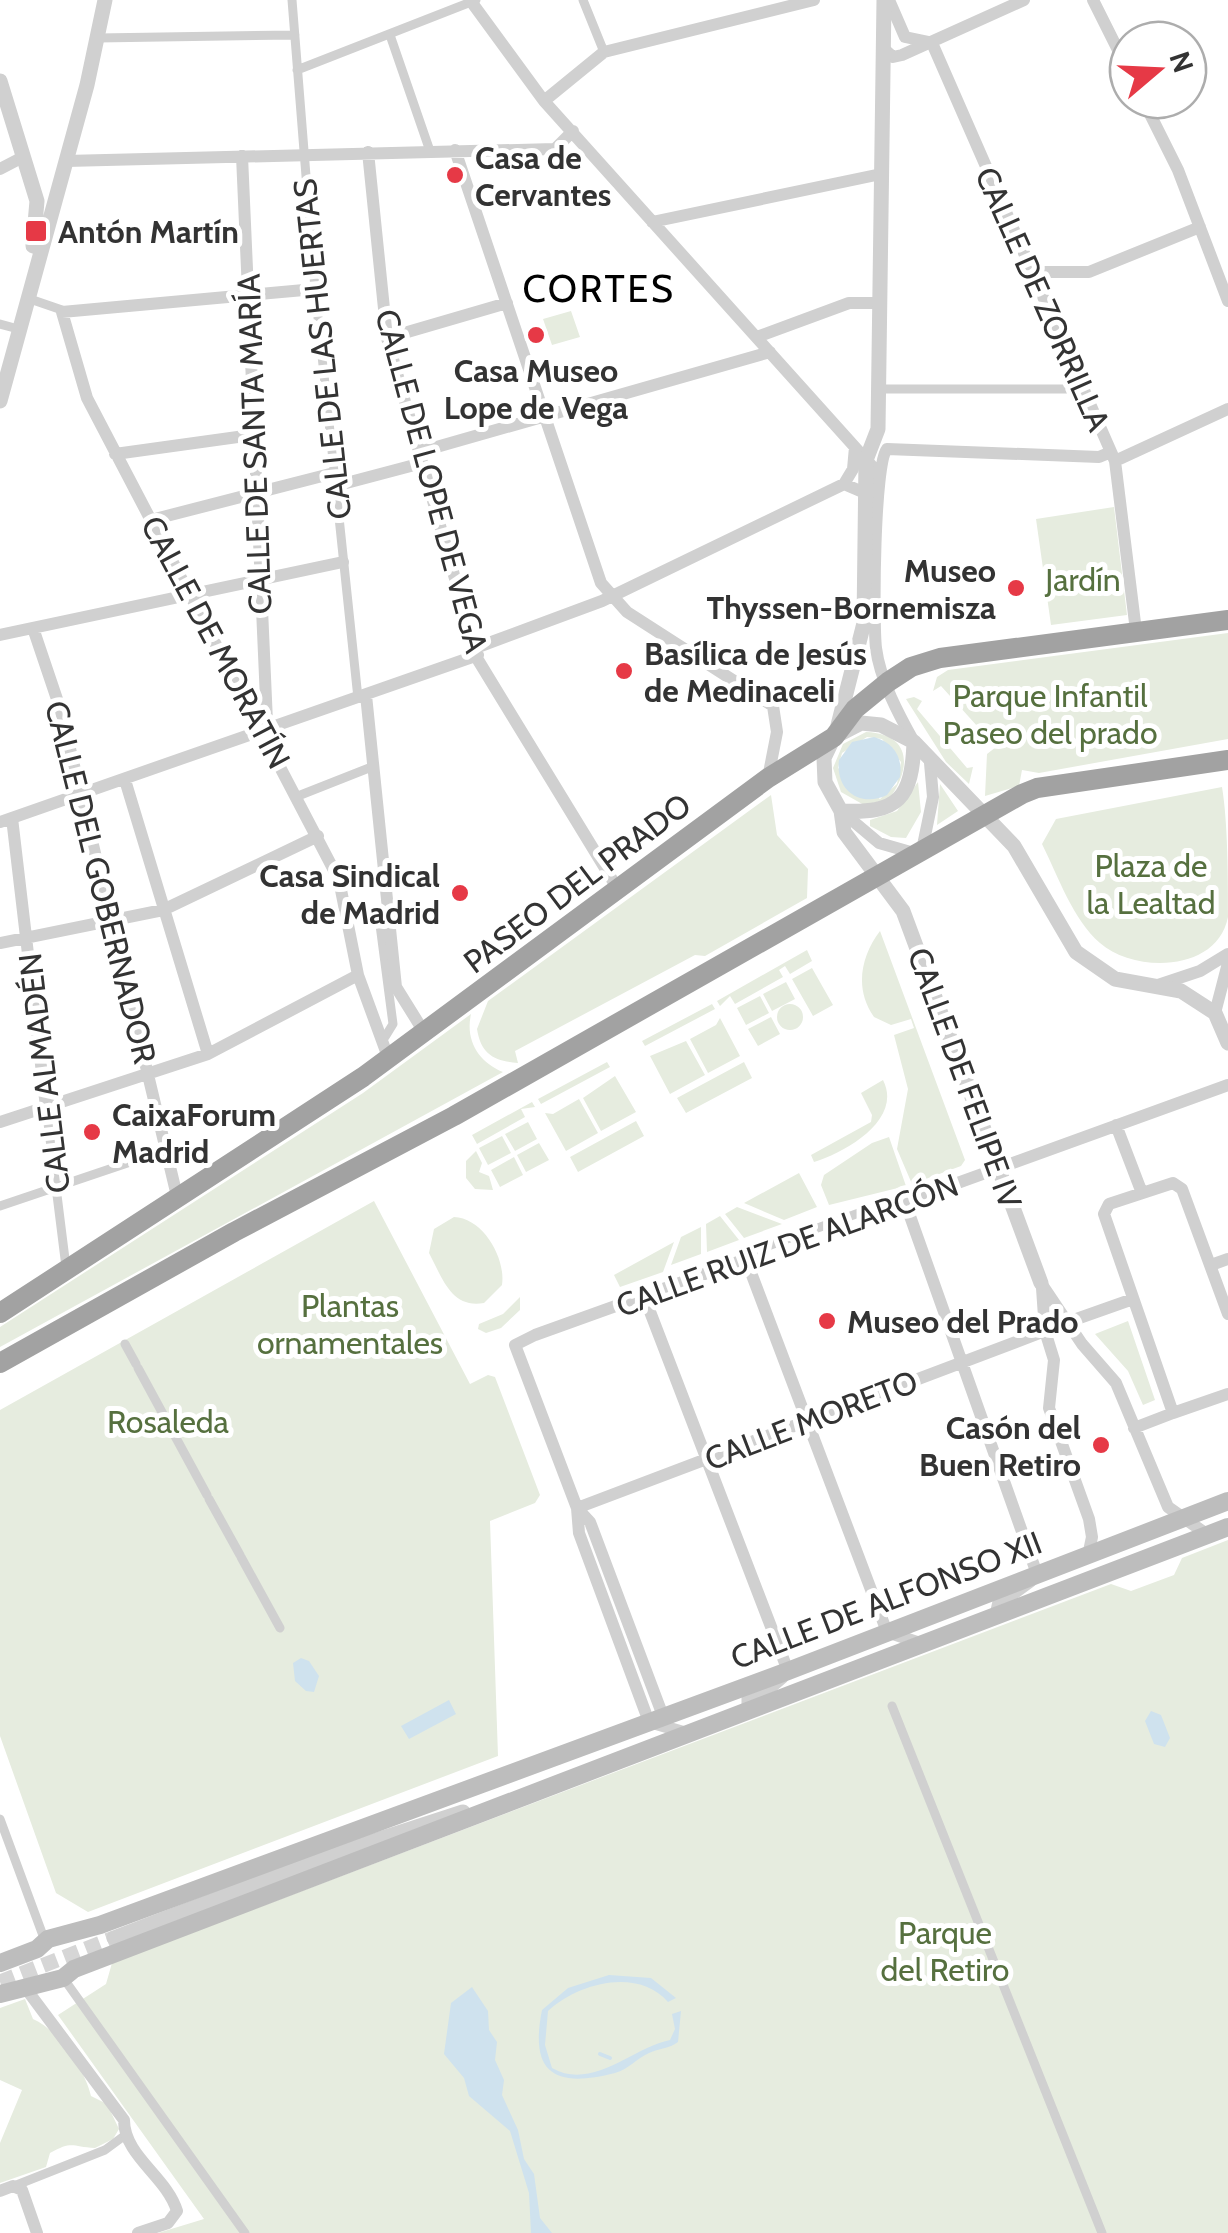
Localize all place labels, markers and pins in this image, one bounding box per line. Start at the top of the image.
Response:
place label: Casa de Cervantes [475,138,611,214]
marker: Casa de Cervantes [444,164,466,186]
place label: Antón Martín [58,212,239,251]
marker: Antón Martín [23,218,49,244]
marker: Casa Museo Lope de Vega [525,324,547,346]
place label: Casa Museo Lope de Vega [444,351,628,427]
place label: Museo Thyssen-Bornemisza [707,551,996,627]
marker: Museo Thyssen-Bornemisza [1005,577,1027,599]
place label: Basílica de Jesús de Medinaceli [644,634,867,710]
marker: Basílica de Jesús de Medinaceli [613,660,635,682]
place label: Casa Sindical de Madrid [259,856,440,932]
marker: Casa Sindical de Madrid [449,882,471,904]
place label: CaixaForum Madrid [112,1095,276,1171]
marker: CaixaForum Madrid [81,1121,103,1143]
place label: Museo del Prado [847,1302,1078,1341]
marker: Museo del Prado [816,1310,838,1332]
place label: Casón del Buen Retiro [919,1408,1081,1484]
marker: Casón del Buen Retiro [1090,1434,1112,1456]

